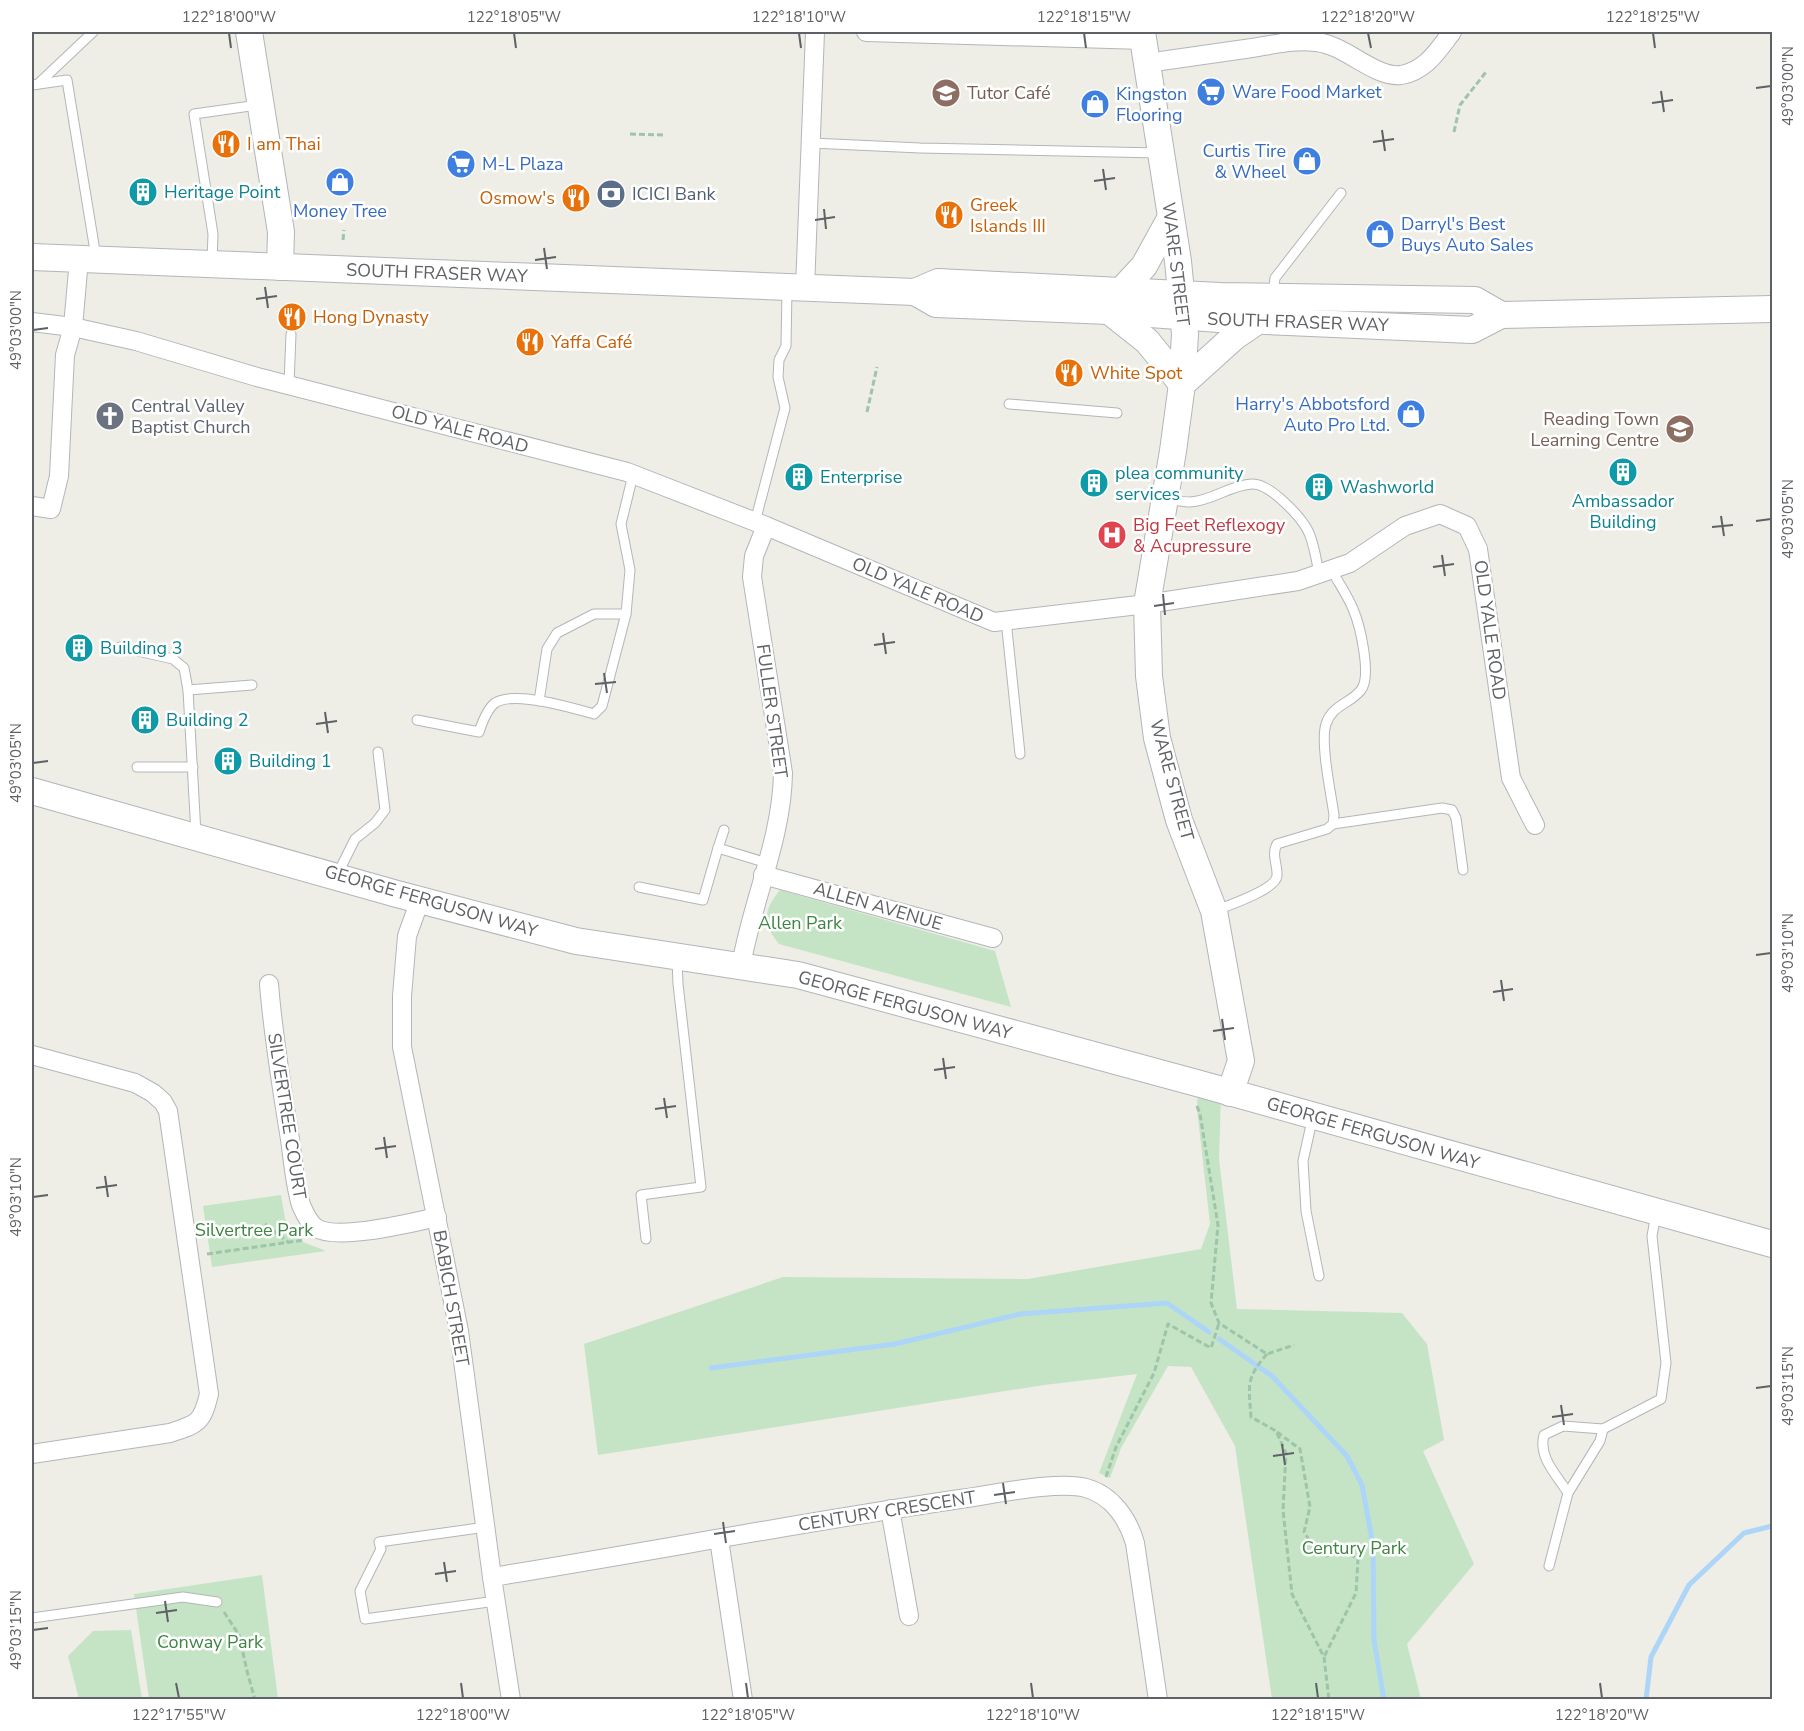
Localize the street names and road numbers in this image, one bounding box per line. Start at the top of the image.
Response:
street label: WARE STREET [1157,201,1196,327]
street label: SOUTH FRASER WAY [346,258,528,288]
street label: SOUTH FRASER WAY [1207,307,1389,337]
street label: OLD YALE ROAD [389,399,531,459]
street label: OLD YALE ROAD [848,551,988,629]
street label: OLD YALE ROAD [1468,558,1512,702]
street label: FULLER STREET [751,643,793,780]
street label: WARE STREET [1144,717,1200,843]
street label: GEORGE FERGUSON WAY [322,859,540,943]
street label: ALLEN AVENUE [811,876,945,936]
street label: GEORGE FERGUSON WAY [796,965,1015,1045]
street label: SILVERTREE COURT [262,1031,312,1201]
street label: GEORGE FERGUSON WAY [1264,1091,1482,1175]
street label: BABICH STREET [427,1228,475,1368]
street label: CENTURY CRESCENT [797,1485,978,1537]

